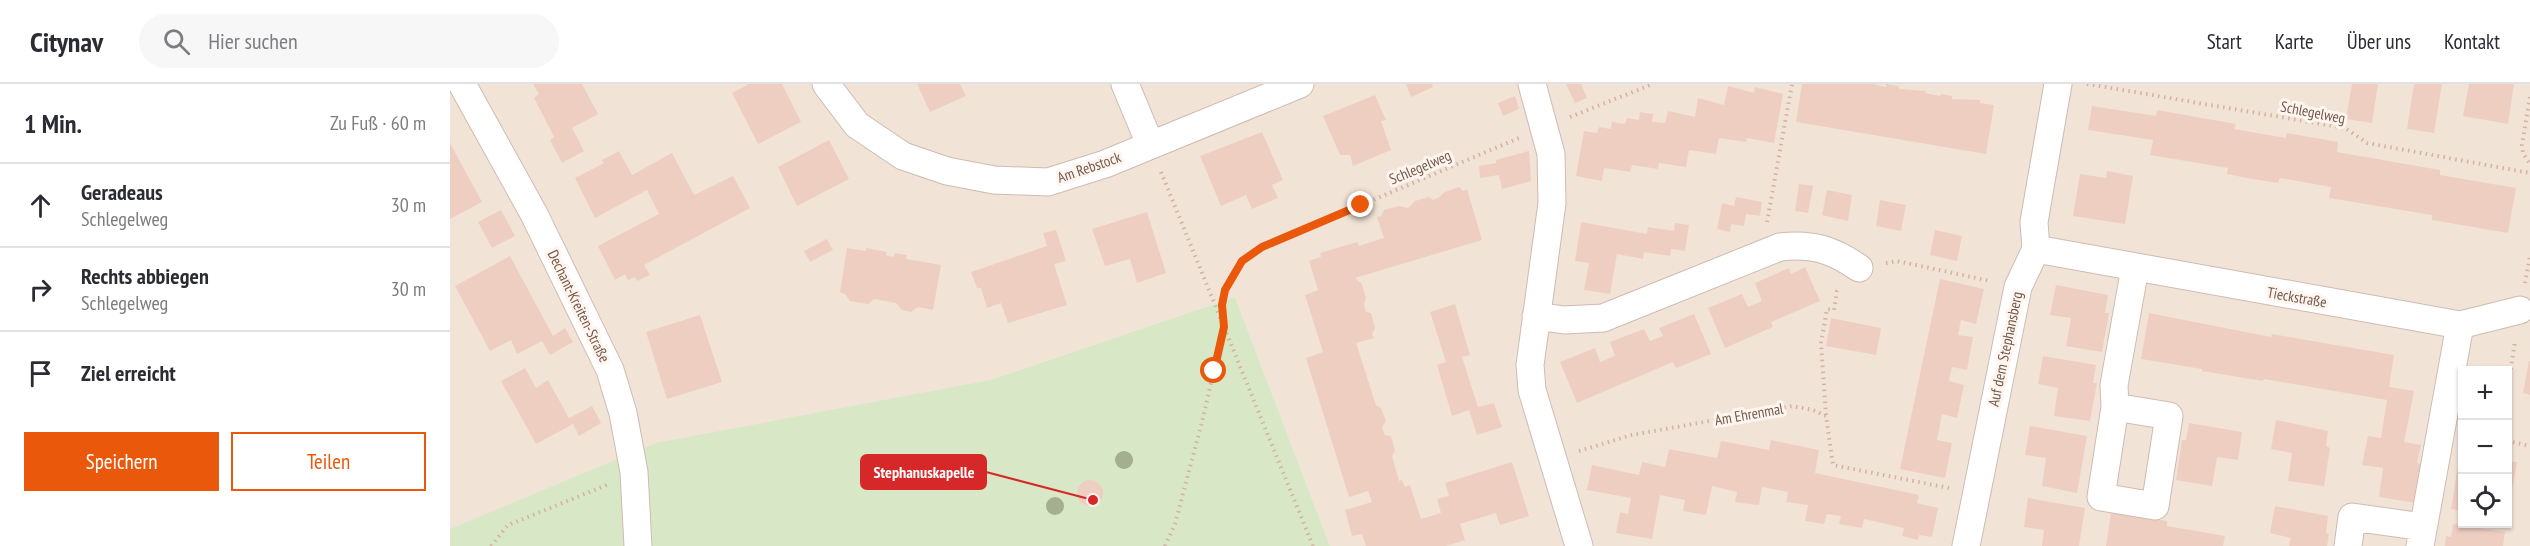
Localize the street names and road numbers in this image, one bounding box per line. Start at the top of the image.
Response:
street label: Schlegelweg [2279,96,2347,128]
street label: Schlegelweg [1386,145,1454,189]
street label: Am Rebstock [1055,147,1123,187]
street label: Dechant-Kreiten-Straße [544,247,614,365]
street label: Tieckstraße [2266,282,2328,312]
street label: Auf dem Stephansberg [1984,290,2026,408]
street label: Am Ehrenmal [1713,399,1785,429]

